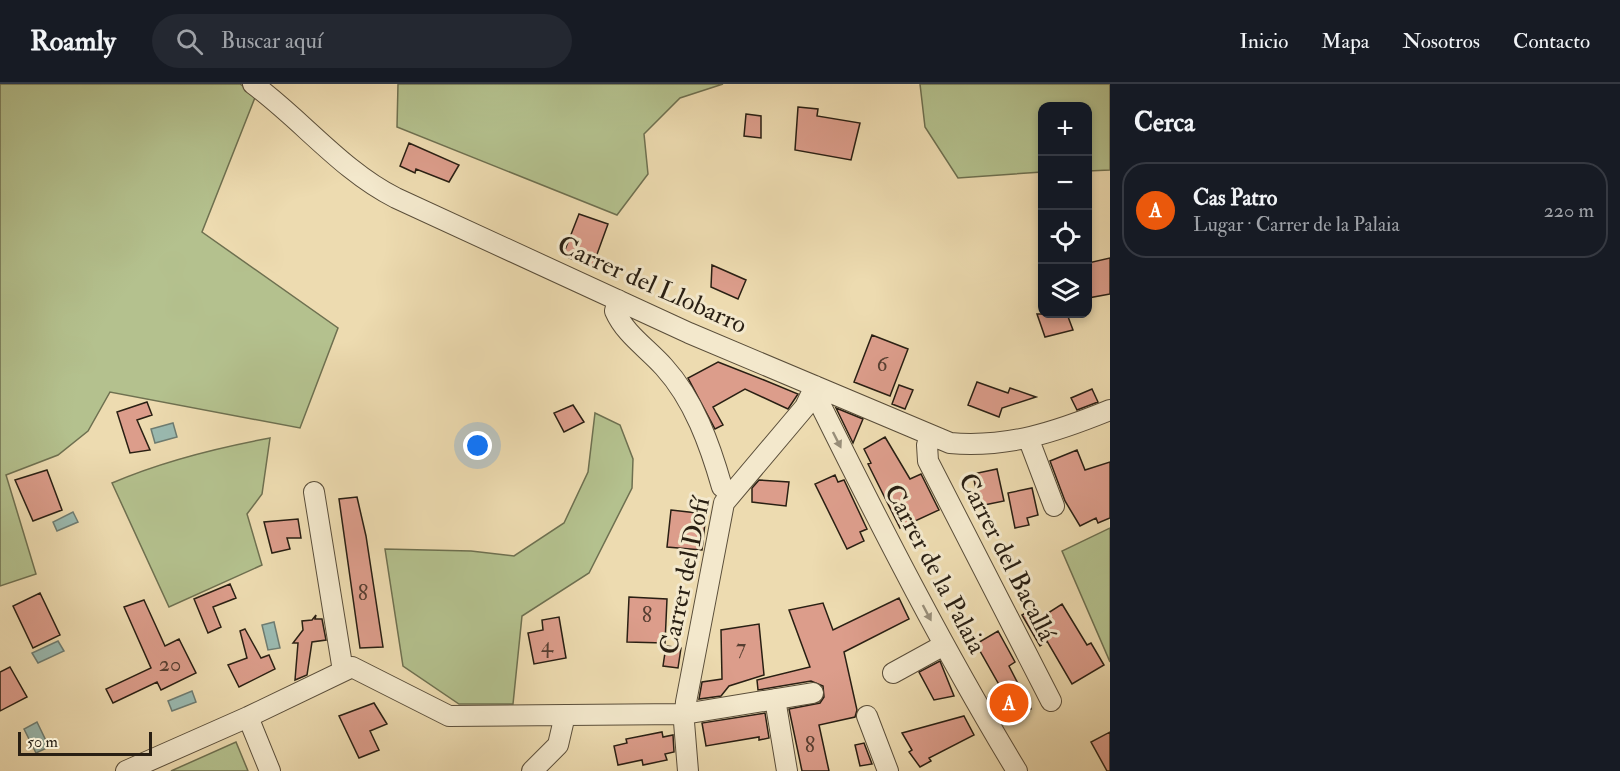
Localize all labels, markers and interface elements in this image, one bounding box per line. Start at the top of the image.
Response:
search box [152,14,572,68]
text: Roamly [30,24,116,59]
icon: search [173,25,206,58]
text: Buscar aquí [221,27,323,55]
text: Inicio [1239,28,1288,55]
text: Mapa [1321,28,1369,55]
text: Nosotros [1402,28,1480,55]
text: Contacto [1513,28,1590,55]
map controls [1038,102,1092,318]
button: + [1038,102,1092,156]
text: Cerca [1134,107,1195,139]
button: − [1038,156,1092,210]
text: Cas Patro [1193,184,1277,212]
text: A [1149,198,1162,223]
text: 220 m [1544,198,1594,223]
button: locate [1038,210,1092,264]
text: Lugar · Carrer de la Palaia [1193,212,1400,237]
street label: Carrer del Llobarro [552,229,752,341]
button: layers [1038,264,1092,318]
house number: 6 [876,350,889,378]
your location [463,431,492,460]
one-way arrow [833,431,842,448]
street label: Carrer del Bacallá [951,468,1063,646]
street label: Carrer de la Palaia [877,479,993,659]
street label: Carrer del Dofí [653,492,718,657]
house number: 8 [358,579,368,607]
house number: 8 [642,601,652,629]
one-way arrow [922,605,932,622]
house number: 4 [541,631,554,659]
house number: 7 [736,633,746,661]
house number: 20 [159,650,181,678]
pin: A [990,680,1028,726]
scale bar [18,729,152,756]
house number: 8 [805,731,815,759]
text: 50 m [27,732,58,752]

